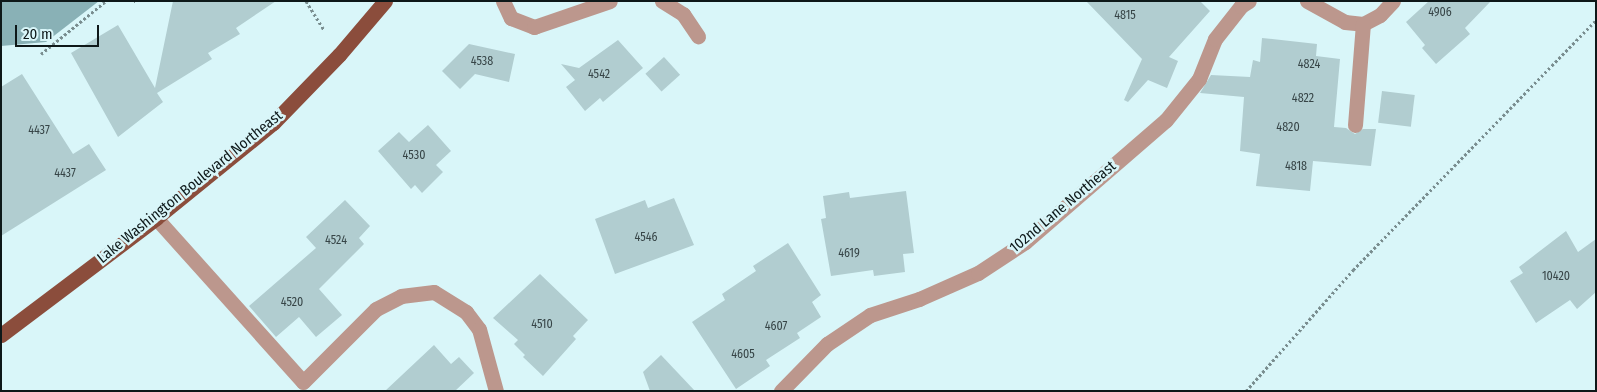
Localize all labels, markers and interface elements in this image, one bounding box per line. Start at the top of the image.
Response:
house number: 4906 [1428,6,1452,20]
house number: 4815 [1114,9,1136,23]
scale bar [18,15,101,47]
text: 20 m [23,25,53,43]
house number: 4538 [471,55,493,69]
house number: 4824 [1298,58,1320,72]
house number: 4542 [588,68,610,82]
house number: 4822 [1292,92,1314,106]
street label: Lake Washington Boulevard Northeast [94,107,286,267]
house number: 4820 [1276,121,1300,135]
house number: 4437 [28,124,50,138]
house number: 4530 [403,149,425,163]
street label: 102nd Lane Northeast [1006,157,1120,257]
house number: 4818 [1285,160,1307,174]
house number: 4437 [54,167,76,181]
house number: 4546 [635,231,657,245]
house number: 4524 [325,234,347,248]
house number: 4619 [838,247,860,261]
house number: 10420 [1542,270,1570,284]
house number: 4520 [281,296,303,310]
house number: 4510 [531,318,553,332]
house number: 4607 [765,320,787,334]
house number: 4605 [731,348,755,362]

